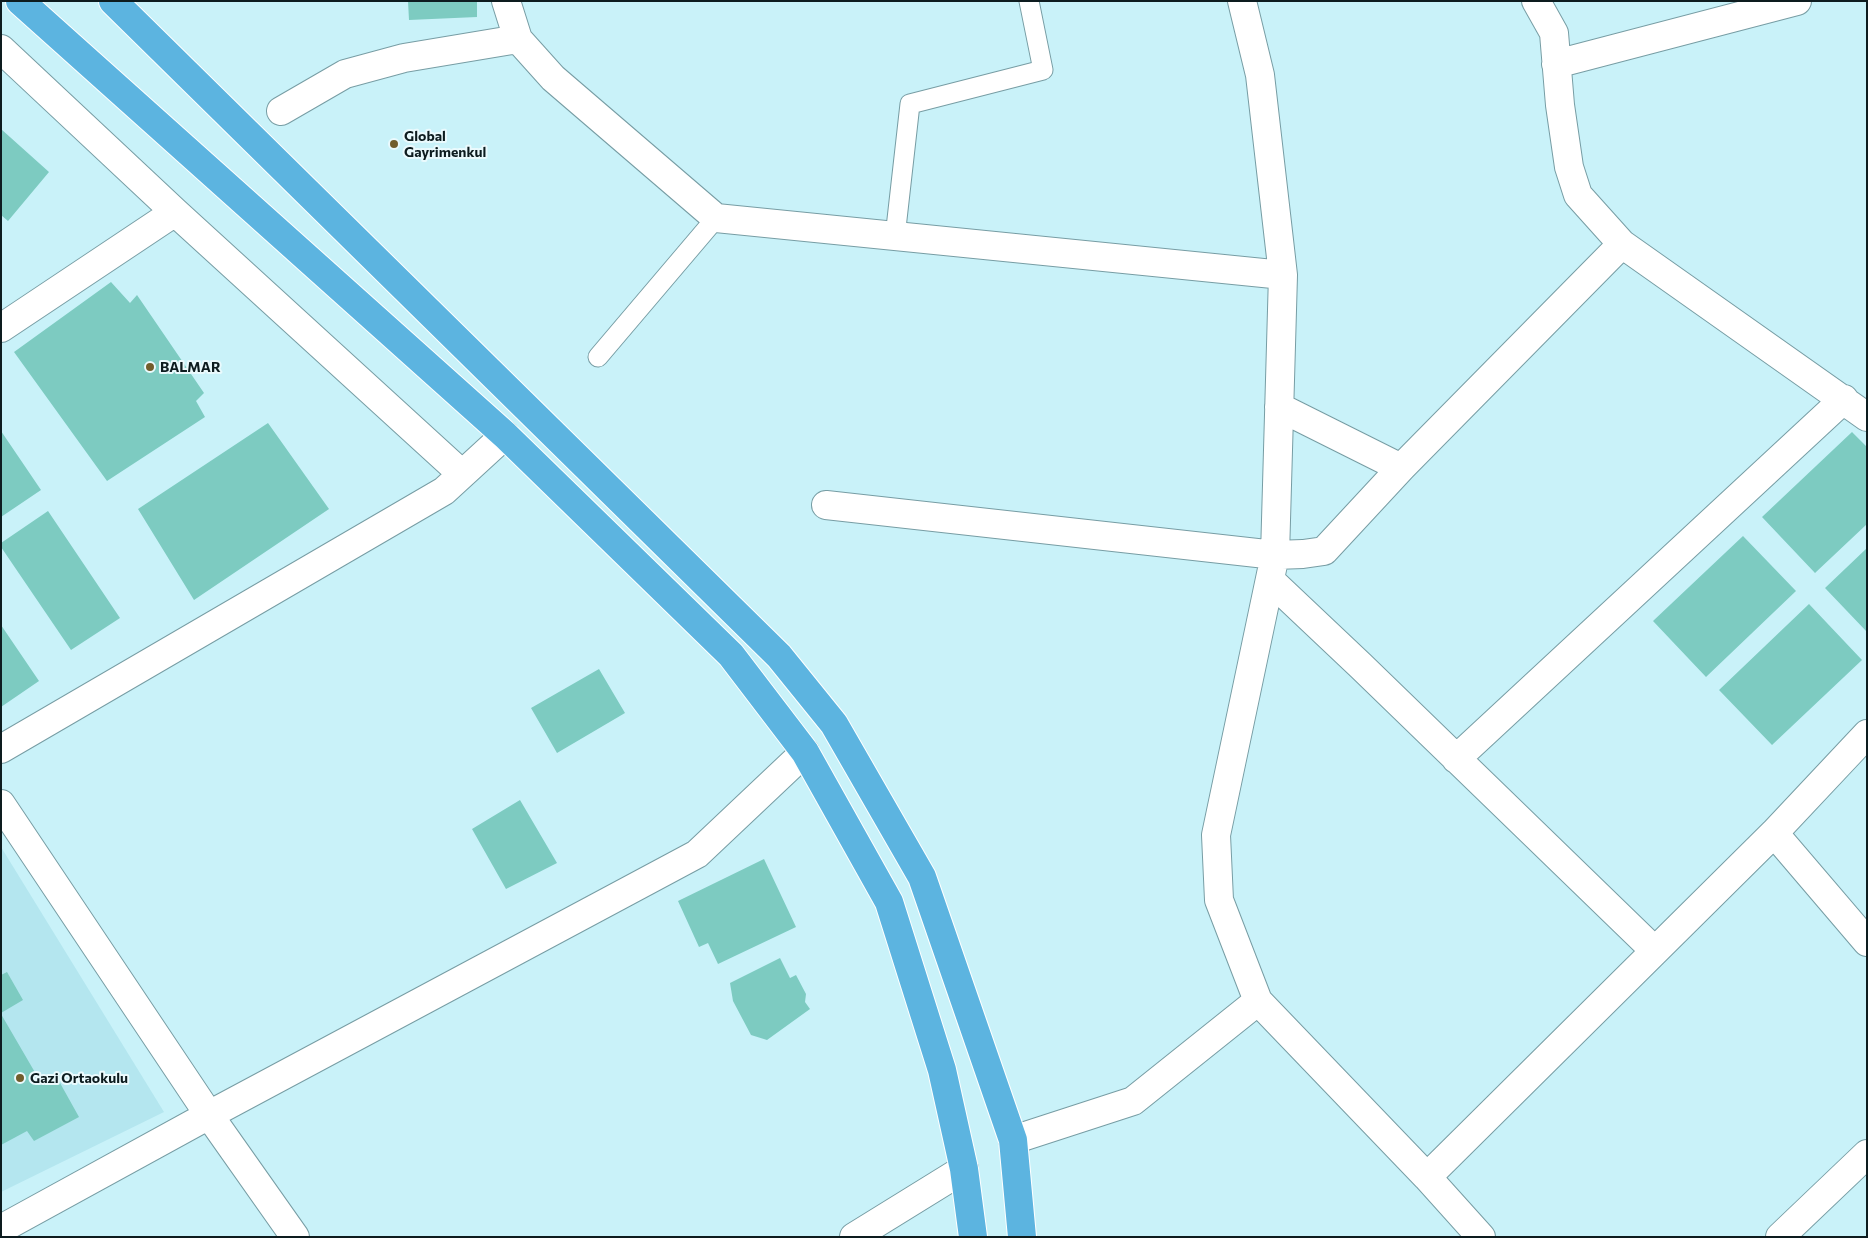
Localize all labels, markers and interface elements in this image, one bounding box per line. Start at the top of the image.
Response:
place label: Global Gayrimenkul [404,128,486,160]
marker: Global Gayrimenkul [388,138,400,150]
place label: BALMAR [160,359,221,375]
marker: BALMAR [144,361,156,373]
place label: Gazi Ortaokulu [30,1070,128,1086]
marker: Gazi Ortaokulu [14,1072,26,1084]

